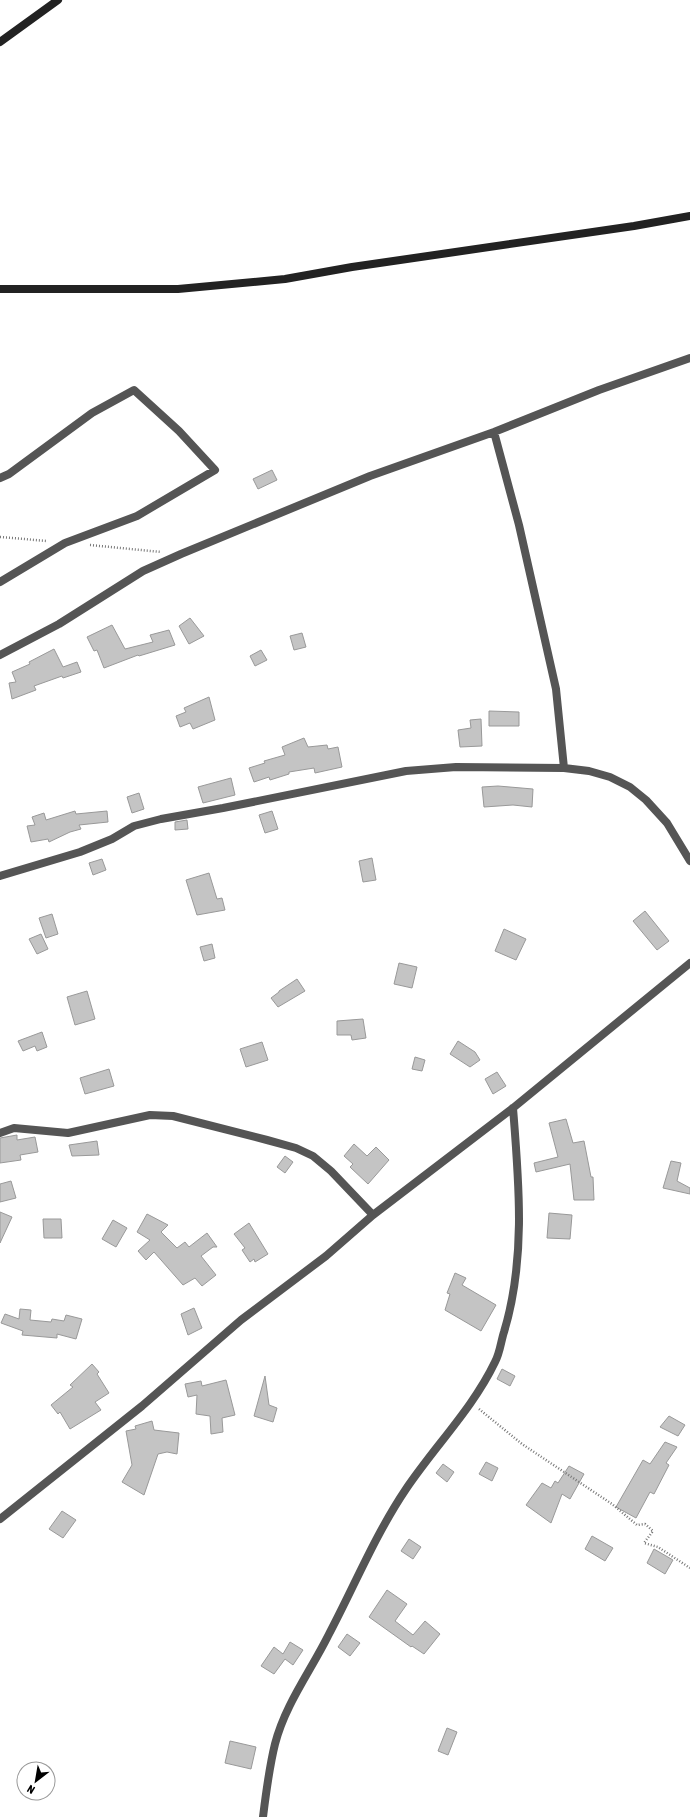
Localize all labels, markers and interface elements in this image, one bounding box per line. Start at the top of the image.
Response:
north arrow [16,1761,56,1801]
text: N [25,1783,37,1796]

